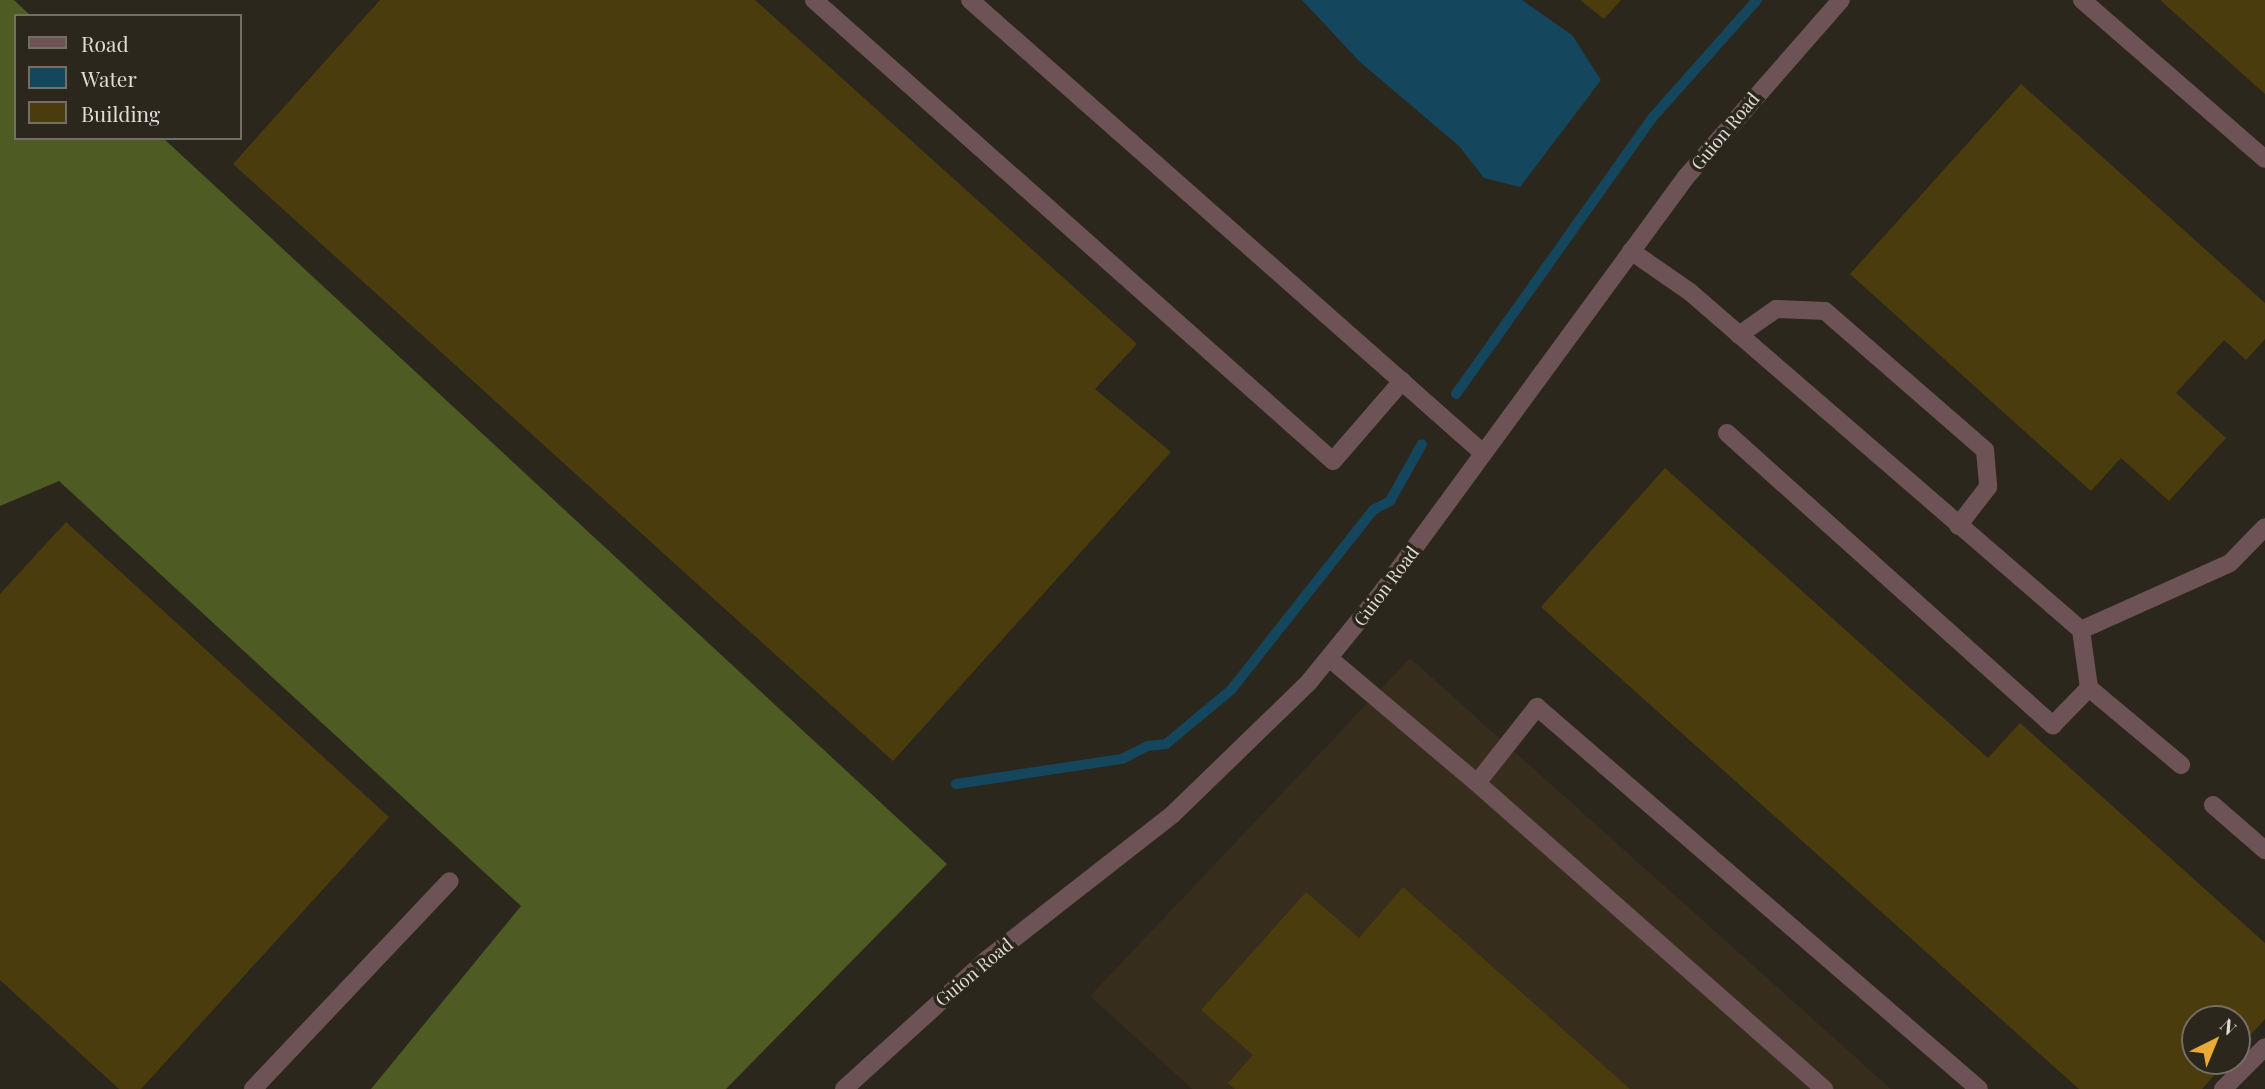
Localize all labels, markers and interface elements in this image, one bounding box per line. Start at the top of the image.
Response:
legend [14,14,242,140]
text: Road [81,29,129,57]
text: Water [81,64,137,92]
street label: Guion Road [1686,88,1764,174]
text: Building [81,99,160,127]
street label: Guion Road [1349,542,1423,630]
street label: Guion Road [931,933,1017,1011]
north arrow [2181,1005,2251,1075]
text: N [2215,1012,2243,1040]

